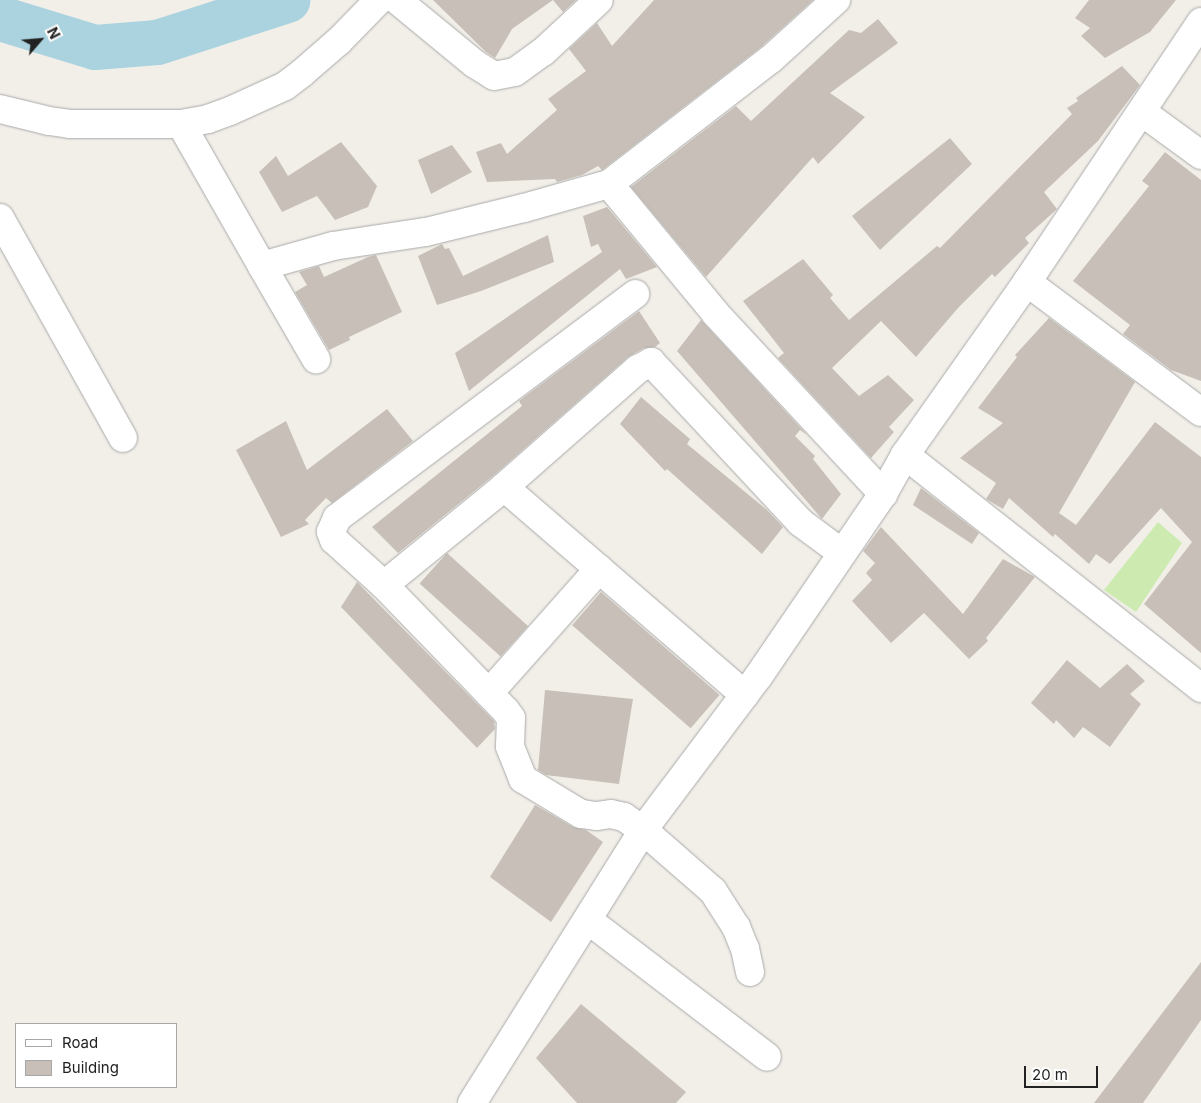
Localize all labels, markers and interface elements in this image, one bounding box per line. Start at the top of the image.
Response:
north arrow [15,15,65,65]
text: N [44,24,64,42]
legend [15,1023,178,1088]
text: Road [62,1033,98,1052]
scale bar [1026,1056,1100,1088]
text: Building [62,1058,119,1077]
text: 20 m [1032,1065,1068,1084]

